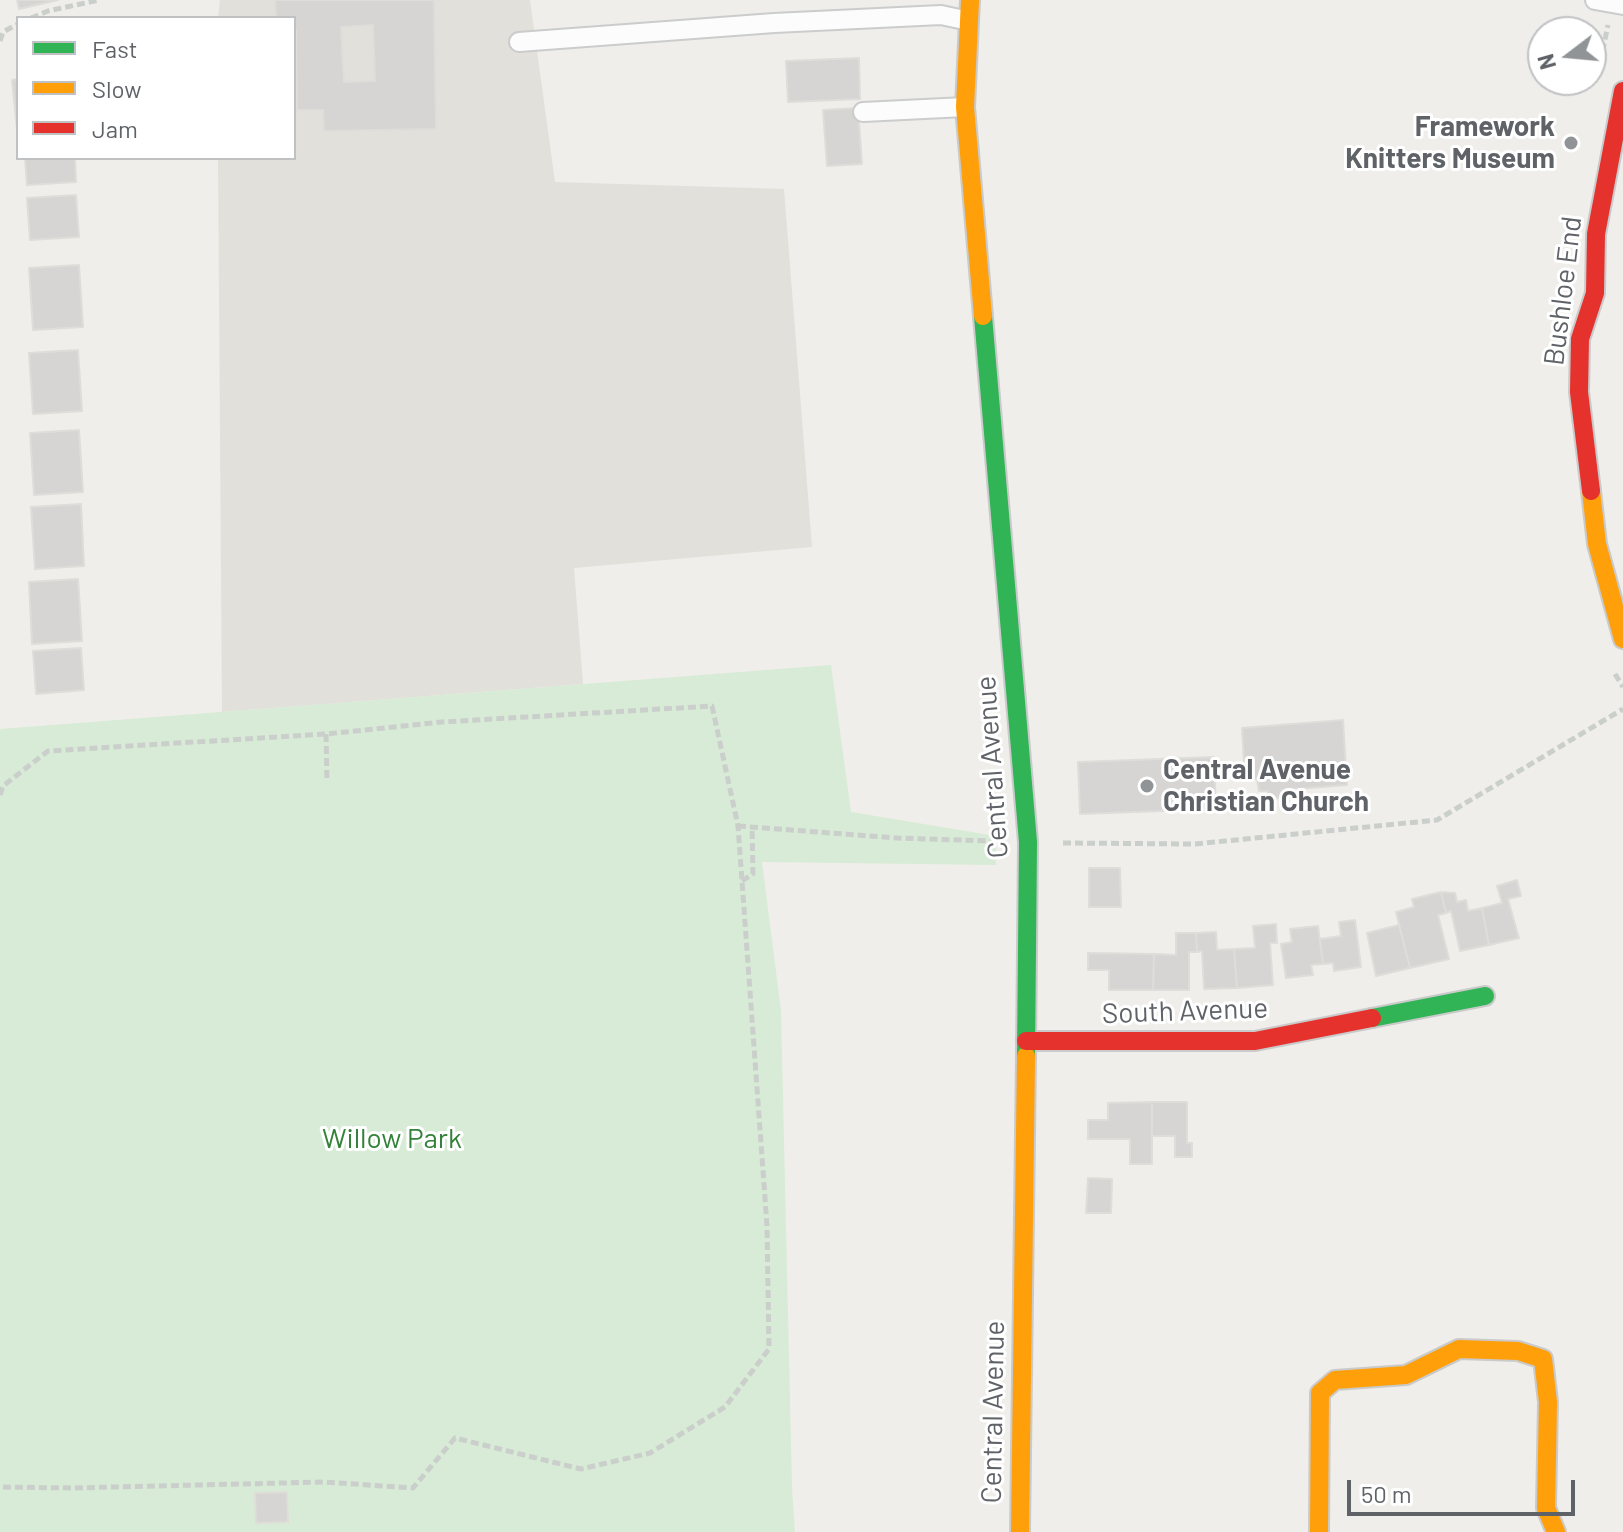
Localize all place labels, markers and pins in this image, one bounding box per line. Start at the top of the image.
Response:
place label: Framework Knitters Museum [1345,110,1555,176]
marker: Framework Knitters Museum [1562,134,1580,152]
place label: Central Avenue Christian Church [1163,753,1369,819]
marker: Central Avenue Christian Church [1138,777,1156,795]

